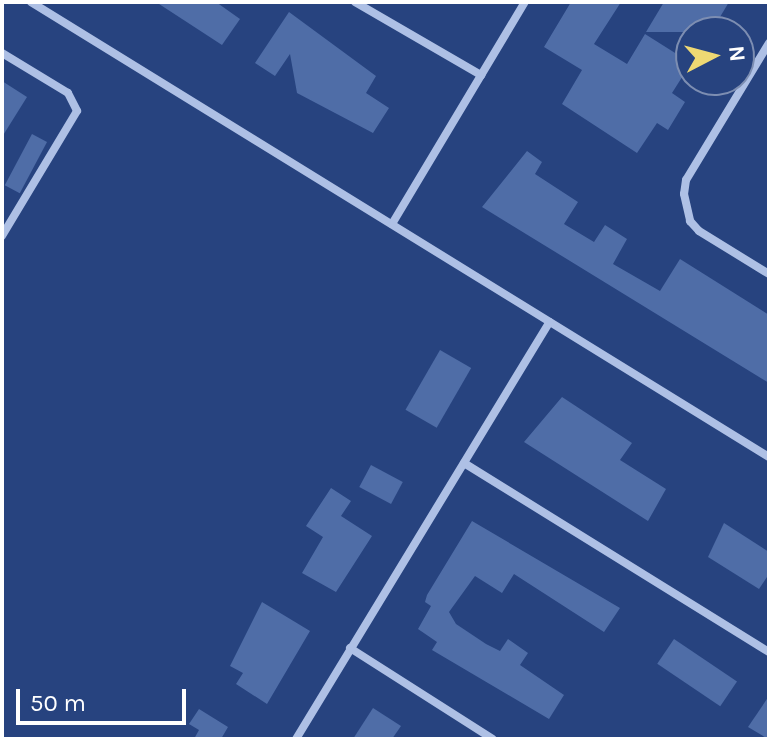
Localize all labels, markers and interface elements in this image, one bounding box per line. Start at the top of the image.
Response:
north arrow [675,16,755,96]
text: N [723,44,751,63]
scale bar [20,673,190,723]
text: 50 m [30,689,86,717]

